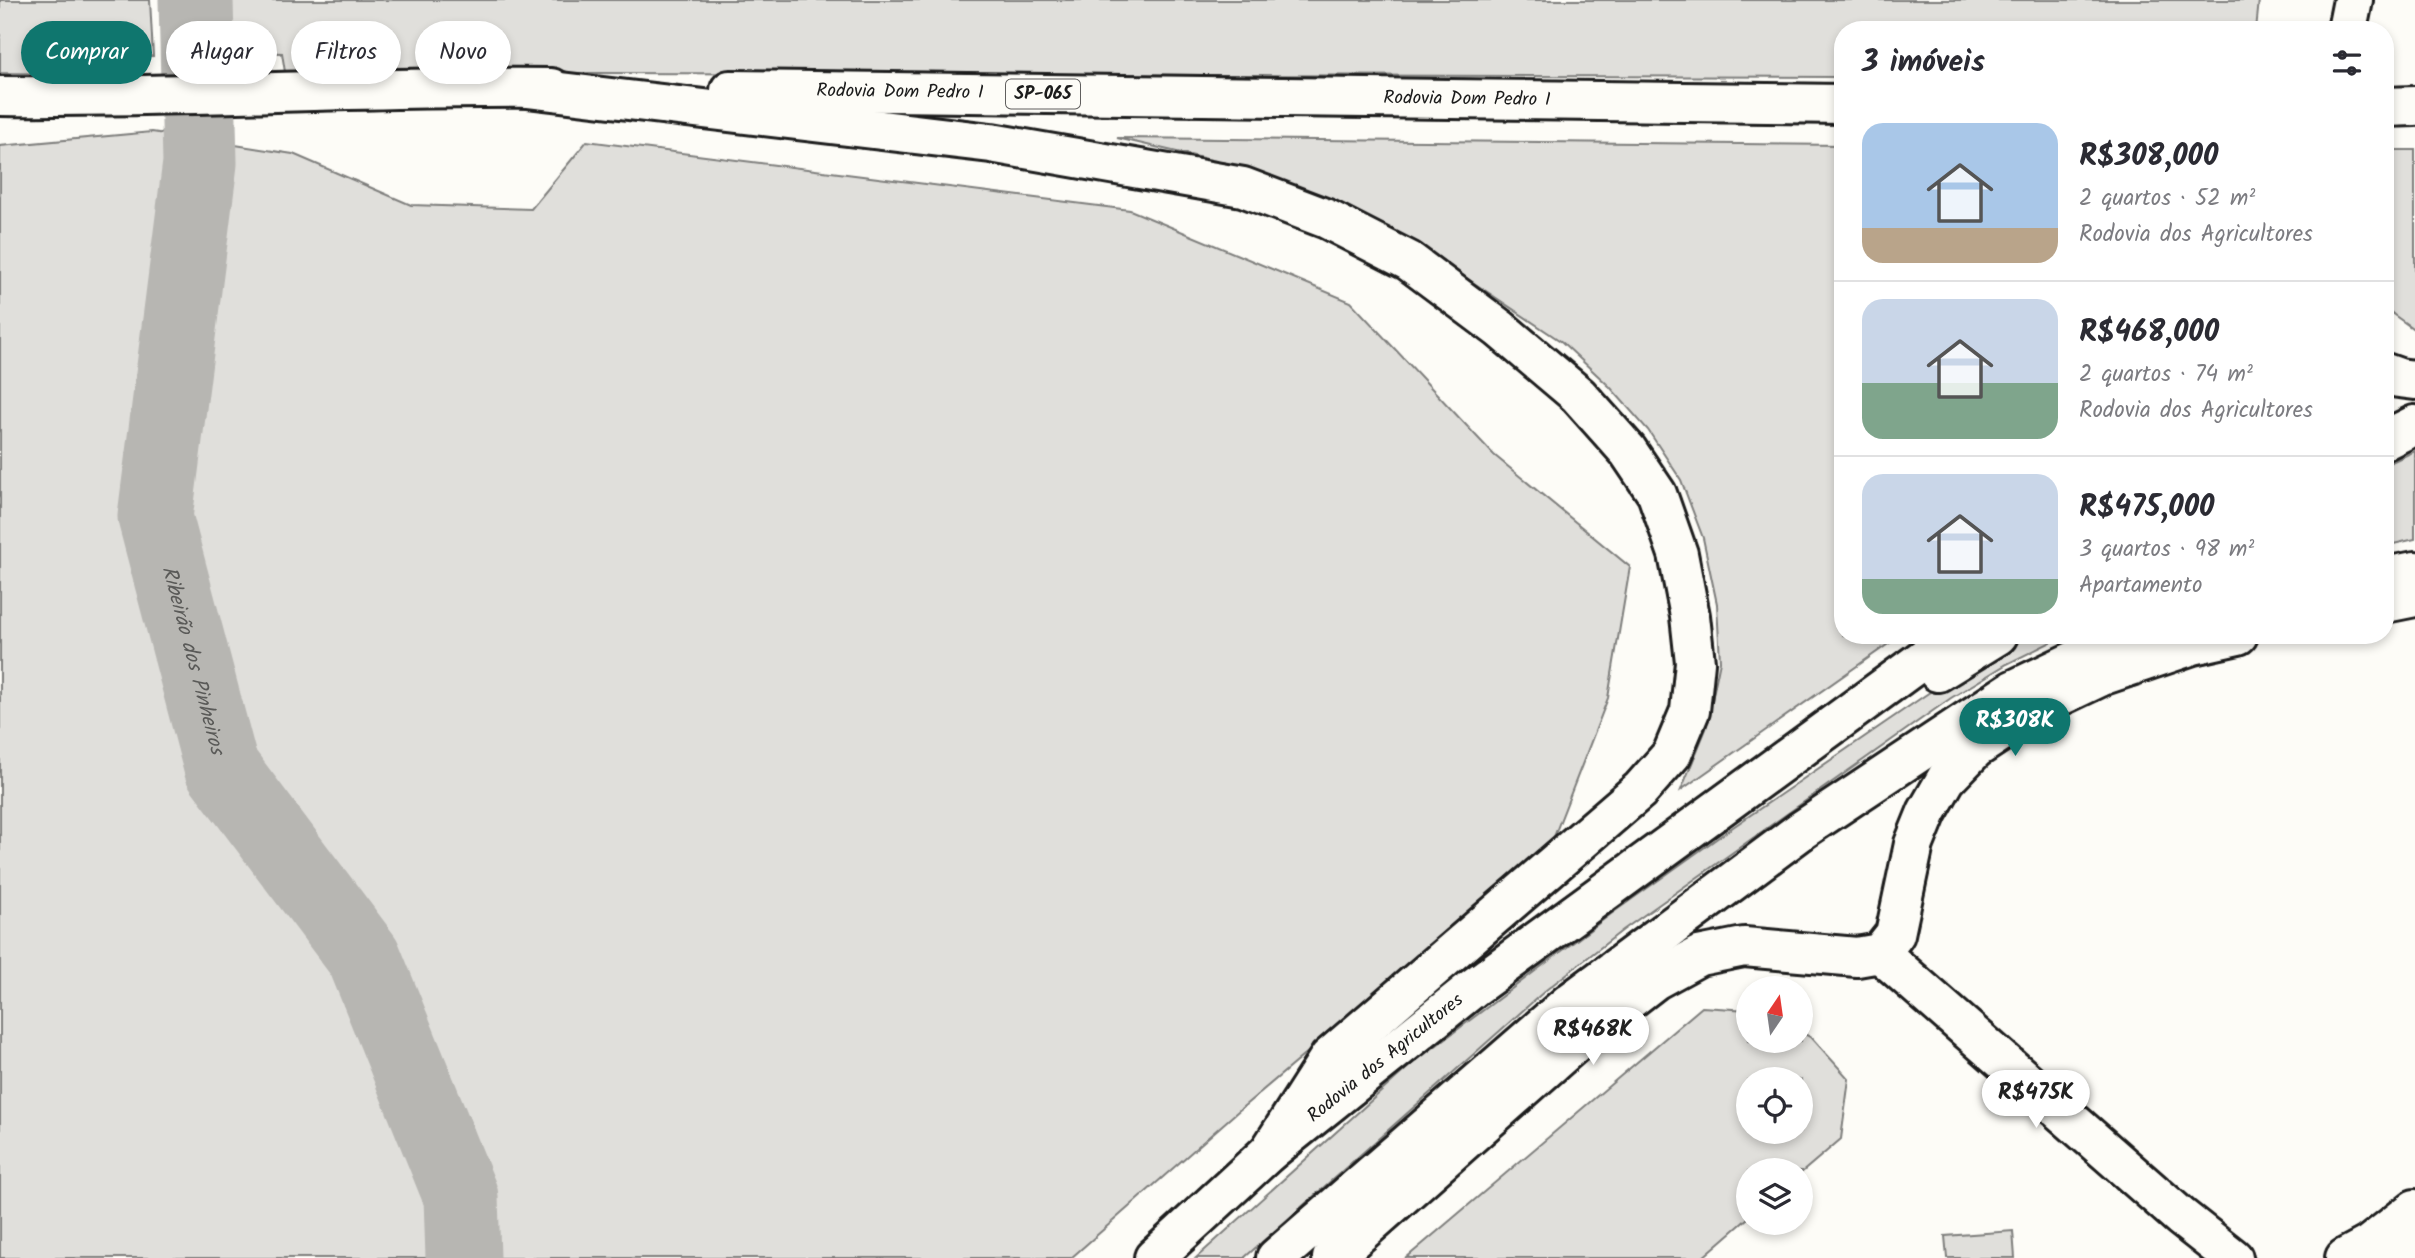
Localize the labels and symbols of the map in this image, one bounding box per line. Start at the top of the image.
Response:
street label: Rodovia Dom Pedro I [816,76,984,108]
road number: SP-065 [1006,80,1080,108]
street label: Rodovia Dom Pedro I [1383,83,1551,115]
water label: Ribeirão dos Pinheiros [152,562,234,760]
pin: R$308K [1958,698,2072,758]
north arrow [1736,976,1813,1054]
street label: Rodovia dos Agricultores [1301,986,1470,1131]
pin: R$468K [1536,1007,1650,1067]
pin: R$475K [1979,1070,2093,1130]

